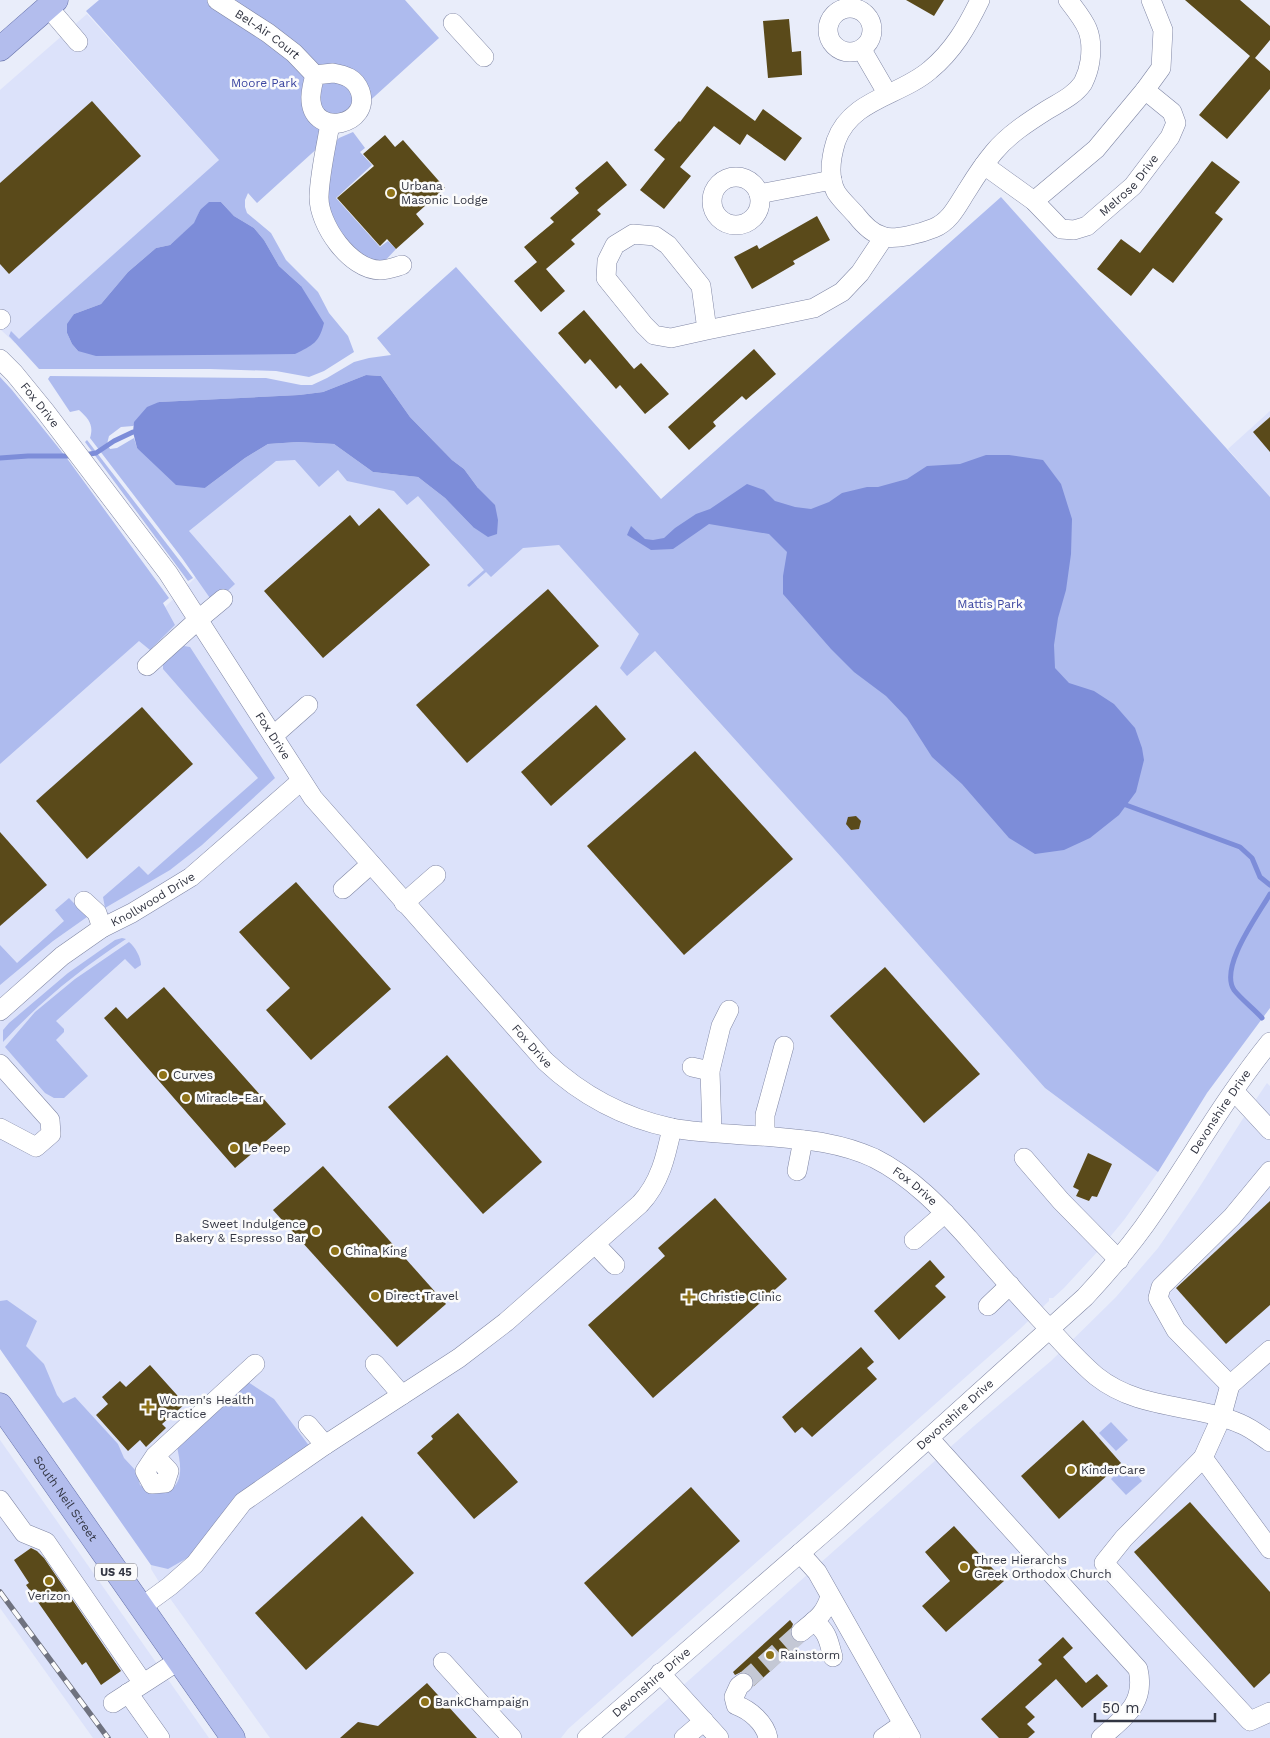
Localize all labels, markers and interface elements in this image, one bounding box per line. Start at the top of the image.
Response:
street label: Bel-Air Court [232,7,303,62]
park label: Moore Park [231,76,297,90]
street label: Melrose Drive [1097,152,1161,219]
place label: Urbana Masonic Lodge [401,179,488,207]
marker: Urbana Masonic Lodge [385,187,397,199]
street label: Fox Drive [18,380,62,430]
park label: Mattis Park [957,597,1023,611]
street label: Fox Drive [253,709,293,762]
street label: Knollwood Drive [108,869,198,930]
street label: Fox Drive [509,1021,555,1071]
street label: Devonshire Drive [1187,1067,1254,1157]
place label: Curves [173,1068,213,1082]
marker: Curves [157,1069,169,1081]
place label: Miracle-Ear [196,1091,264,1105]
marker: Miracle-Ear [180,1092,192,1104]
place label: Le Peep [244,1141,291,1155]
marker: Le Peep [228,1142,240,1154]
street label: Fox Drive [890,1164,940,1209]
place label: Sweet Indulgence Bakery & Espresso Bar [175,1217,306,1245]
marker: Sweet Indulgence Bakery & Espresso Bar [310,1225,322,1237]
place label: China King [345,1244,407,1258]
marker: China King [329,1245,341,1257]
place label: Direct Travel [385,1289,459,1303]
marker: Direct Travel [369,1290,381,1302]
marker: Christie Clinic [682,1290,696,1304]
place label: Christie Clinic [700,1290,782,1304]
street label: Devonshire Drive [914,1376,996,1453]
place label: Women's Health Practice [159,1393,254,1421]
marker: Women's Health Practice [141,1400,155,1414]
street label: South Neil Street [31,1453,100,1544]
place label: KinderCare [1081,1463,1146,1477]
marker: KinderCare [1065,1464,1077,1476]
place label: Three Hierarchs Greek Orthodox Church [974,1553,1112,1581]
marker: Three Hierarchs Greek Orthodox Church [958,1561,970,1573]
road number: US 45 [95,1564,137,1580]
marker: Verizon [43,1575,55,1587]
place label: Verizon [27,1589,71,1603]
street label: Devonshire Drive [609,1645,693,1720]
place label: Rainstorm [780,1648,840,1662]
marker: Rainstorm [764,1649,776,1661]
scale bar [1095,1690,1215,1722]
place label: BankChampaign [435,1695,529,1709]
marker: BankChampaign [419,1696,431,1708]
text: 50 m [1102,1699,1139,1717]

